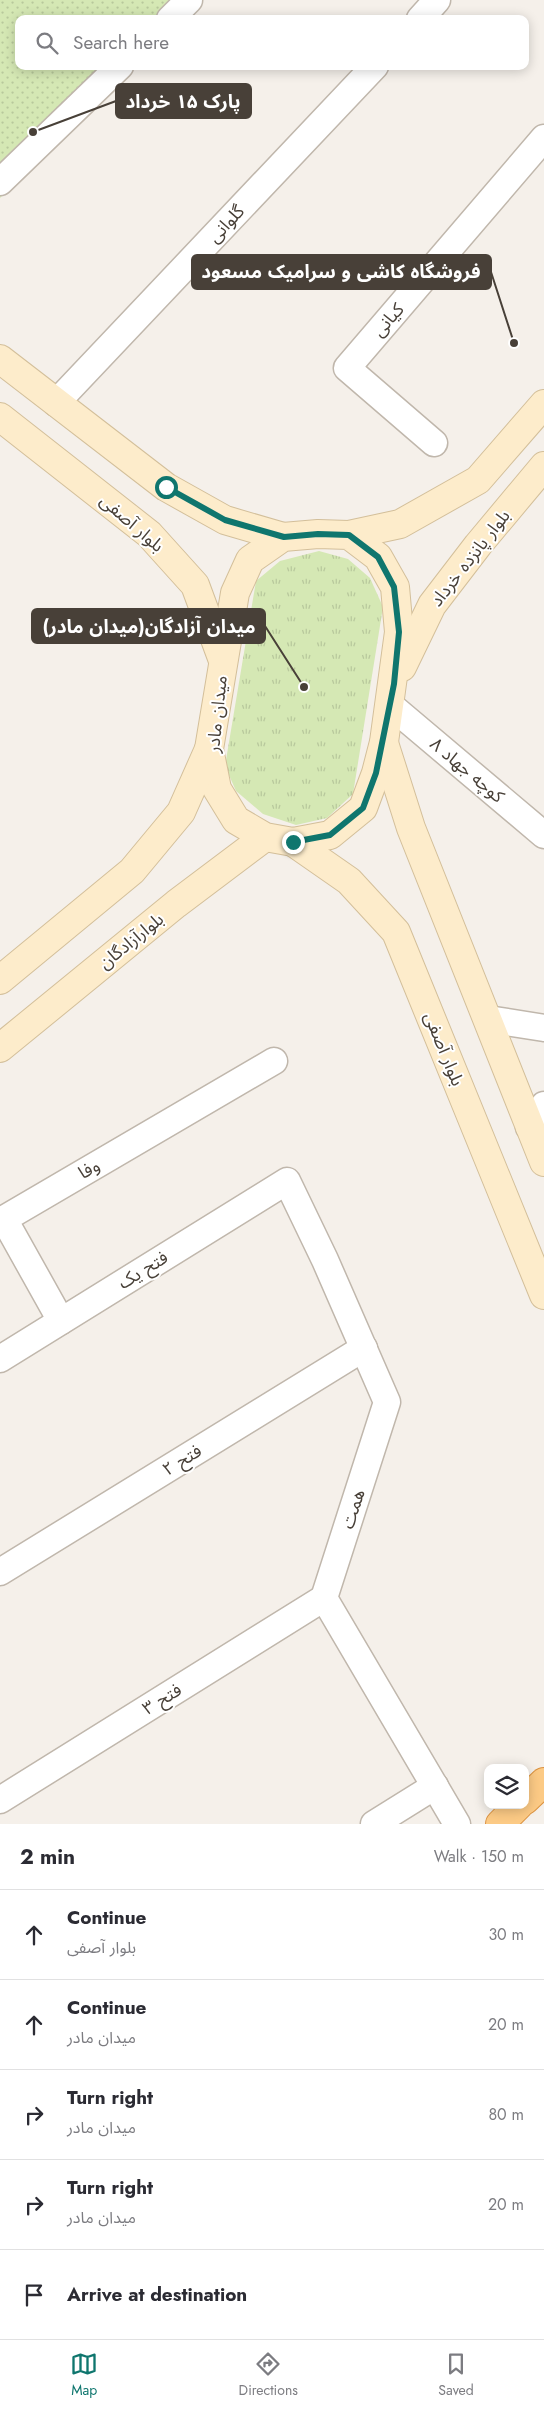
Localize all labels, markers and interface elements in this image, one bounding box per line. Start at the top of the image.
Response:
search box [15,15,529,70]
icon: search [33,29,61,57]
text: Search here [73,29,169,56]
callout: پارک ۱۵ خرداد [116,84,251,118]
text: پارک ۱۵ خرداد [125,88,241,115]
street label: گلوانی [202,199,251,249]
callout: فروشگاه کاشی و سرامیک مسعود [192,255,491,289]
text: فروشگاه کاشی و سرامیک مسعود [201,258,481,285]
street label: کیانی [366,297,410,343]
route start [155,476,178,499]
street label: بلوار آصفی [94,488,170,558]
street label: بلوار پانزده خرداد [424,504,516,612]
callout: (میدان آزادگان(میدان مادر [32,609,265,643]
text: (میدان آزادگان(میدان مادر [42,613,256,640]
street label: میدان مادر [200,674,234,755]
street label: کوچه جهاد ۸ [424,731,510,809]
route end [282,831,305,854]
street label: بلوارآزادگان [93,907,169,975]
street label: بلوار آصفی [417,1008,471,1090]
street label: وفا [73,1152,105,1186]
street label: فتح یک [113,1244,173,1296]
street label: فتح ۲ [157,1438,207,1482]
street label: همت [334,1486,372,1532]
street label: فتح ۳ [137,1677,187,1721]
map controls [484,1764,529,1809]
button: layers [484,1764,529,1809]
text: 2 min [20,1842,75,1872]
text: Walk · 150 m [434,1845,524,1868]
text: Continue [67,1904,146,1931]
icon: ahead [20,1921,48,1949]
text: 30 m [488,1923,524,1946]
text: بلوار آصفی [67,1936,136,1959]
text: Continue [67,1994,146,2021]
icon: ahead [20,2011,48,2039]
text: 20 m [488,2013,524,2036]
text: میدان مادر [67,2026,136,2049]
text: Turn right [67,2084,153,2111]
icon: right [20,2101,48,2129]
text: 80 m [488,2103,524,2126]
text: میدان مادر [67,2116,136,2139]
text: Turn right [67,2174,153,2201]
icon: right [20,2191,48,2219]
text: 20 m [488,2193,524,2216]
text: میدان مادر [67,2206,136,2229]
icon: arrive [20,2281,48,2309]
text: Arrive at destination [67,2281,247,2308]
tab: Map [70,2350,98,2400]
tab: Directions [239,2350,298,2400]
tab: Saved [438,2350,474,2400]

